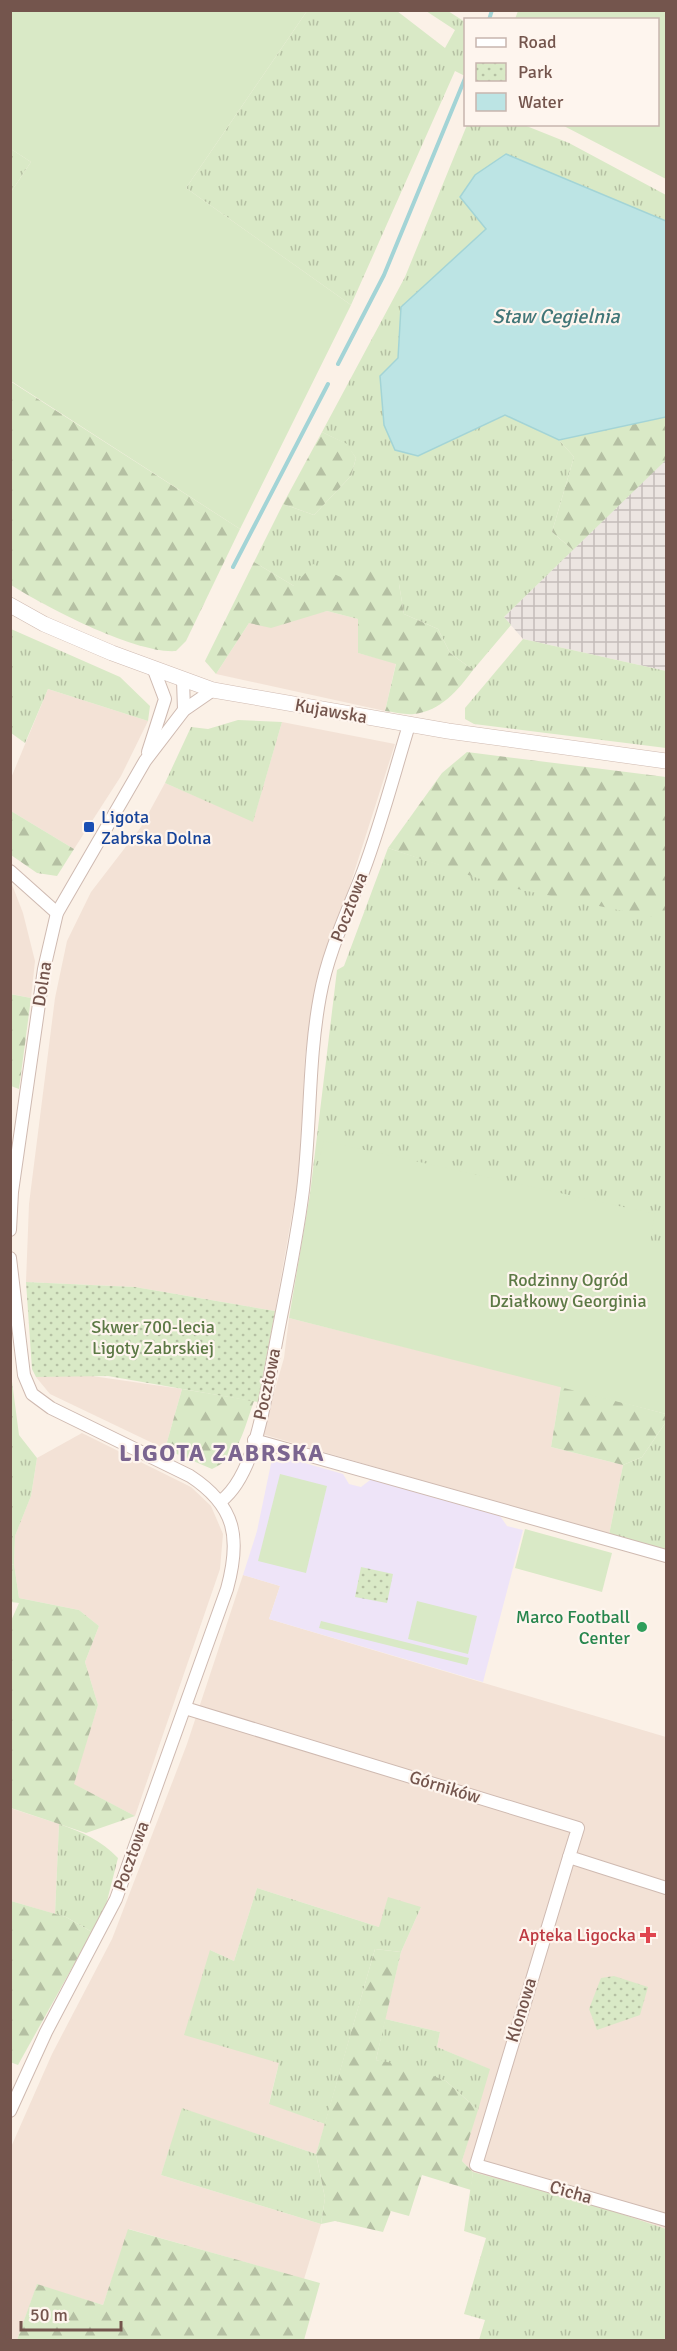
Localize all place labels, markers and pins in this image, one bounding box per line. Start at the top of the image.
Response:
place label: Ligota Zabrska Dolna [101,806,211,849]
marker: Ligota Zabrska Dolna [82,820,96,834]
place label: Marco Football Center [516,1606,630,1649]
marker: Marco Football Center [635,1620,649,1634]
place label: Apteka Ligocka [519,1924,636,1946]
marker: Apteka Ligocka [641,1928,655,1942]

